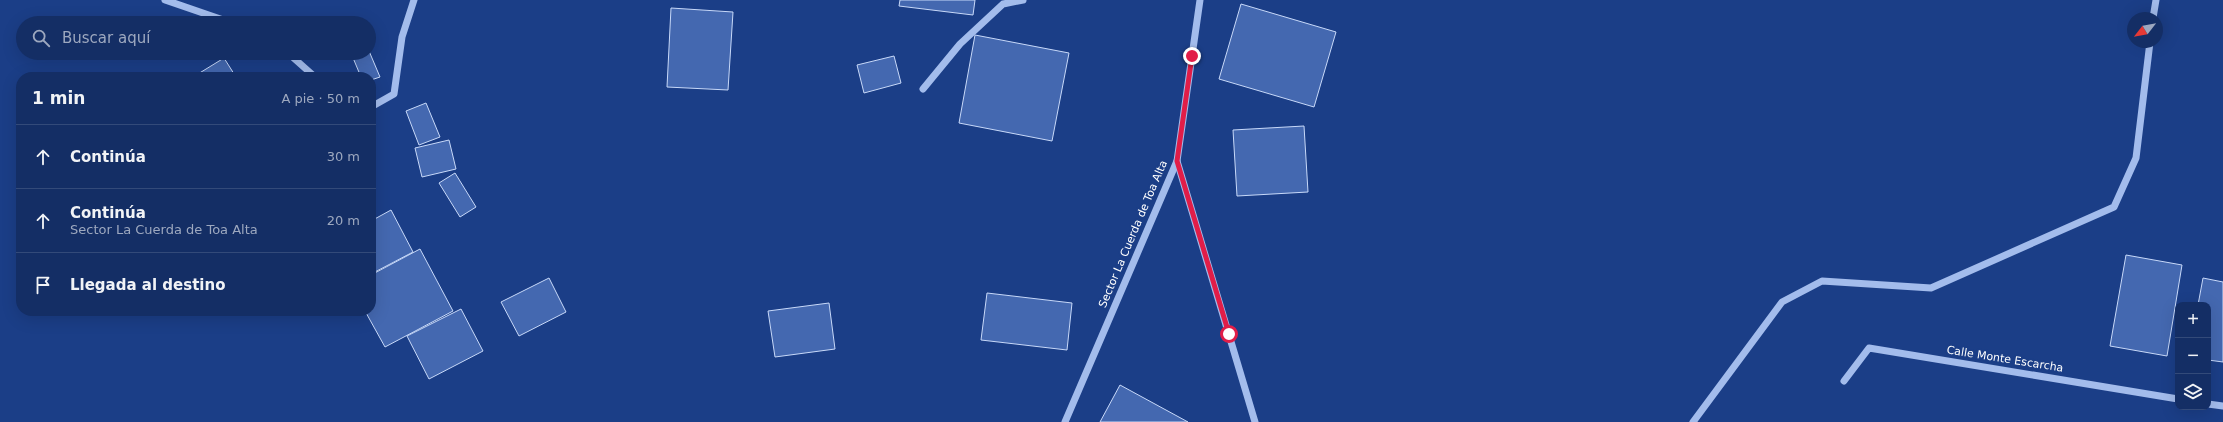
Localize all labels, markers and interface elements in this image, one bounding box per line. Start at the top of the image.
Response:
north arrow [2127,12,2163,48]
search box [16,16,376,60]
icon: search [30,27,52,49]
text: Buscar aquí [62,29,150,47]
route end [1183,47,1201,65]
text: 1 min [32,88,85,108]
text: A pie · 50 m [281,91,360,106]
icon: ahead [32,146,54,168]
text: Continúa [70,148,146,166]
text: 30 m [327,149,360,164]
street label: Sector La Cuerda de Toa Alta [1096,158,1170,310]
text: Continúa [70,204,146,222]
icon: ahead [32,210,54,232]
text: 20 m [327,213,360,228]
text: Sector La Cuerda de Toa Alta [70,222,258,237]
icon: arrive [32,274,54,296]
text: Llegada al destino [70,276,225,294]
map controls [2175,302,2211,410]
button: + [2175,302,2211,338]
route start [1220,325,1238,343]
button: − [2175,338,2211,374]
street label: Calle Monte Escarcha [1946,343,2064,375]
button: layers [2175,374,2211,410]

